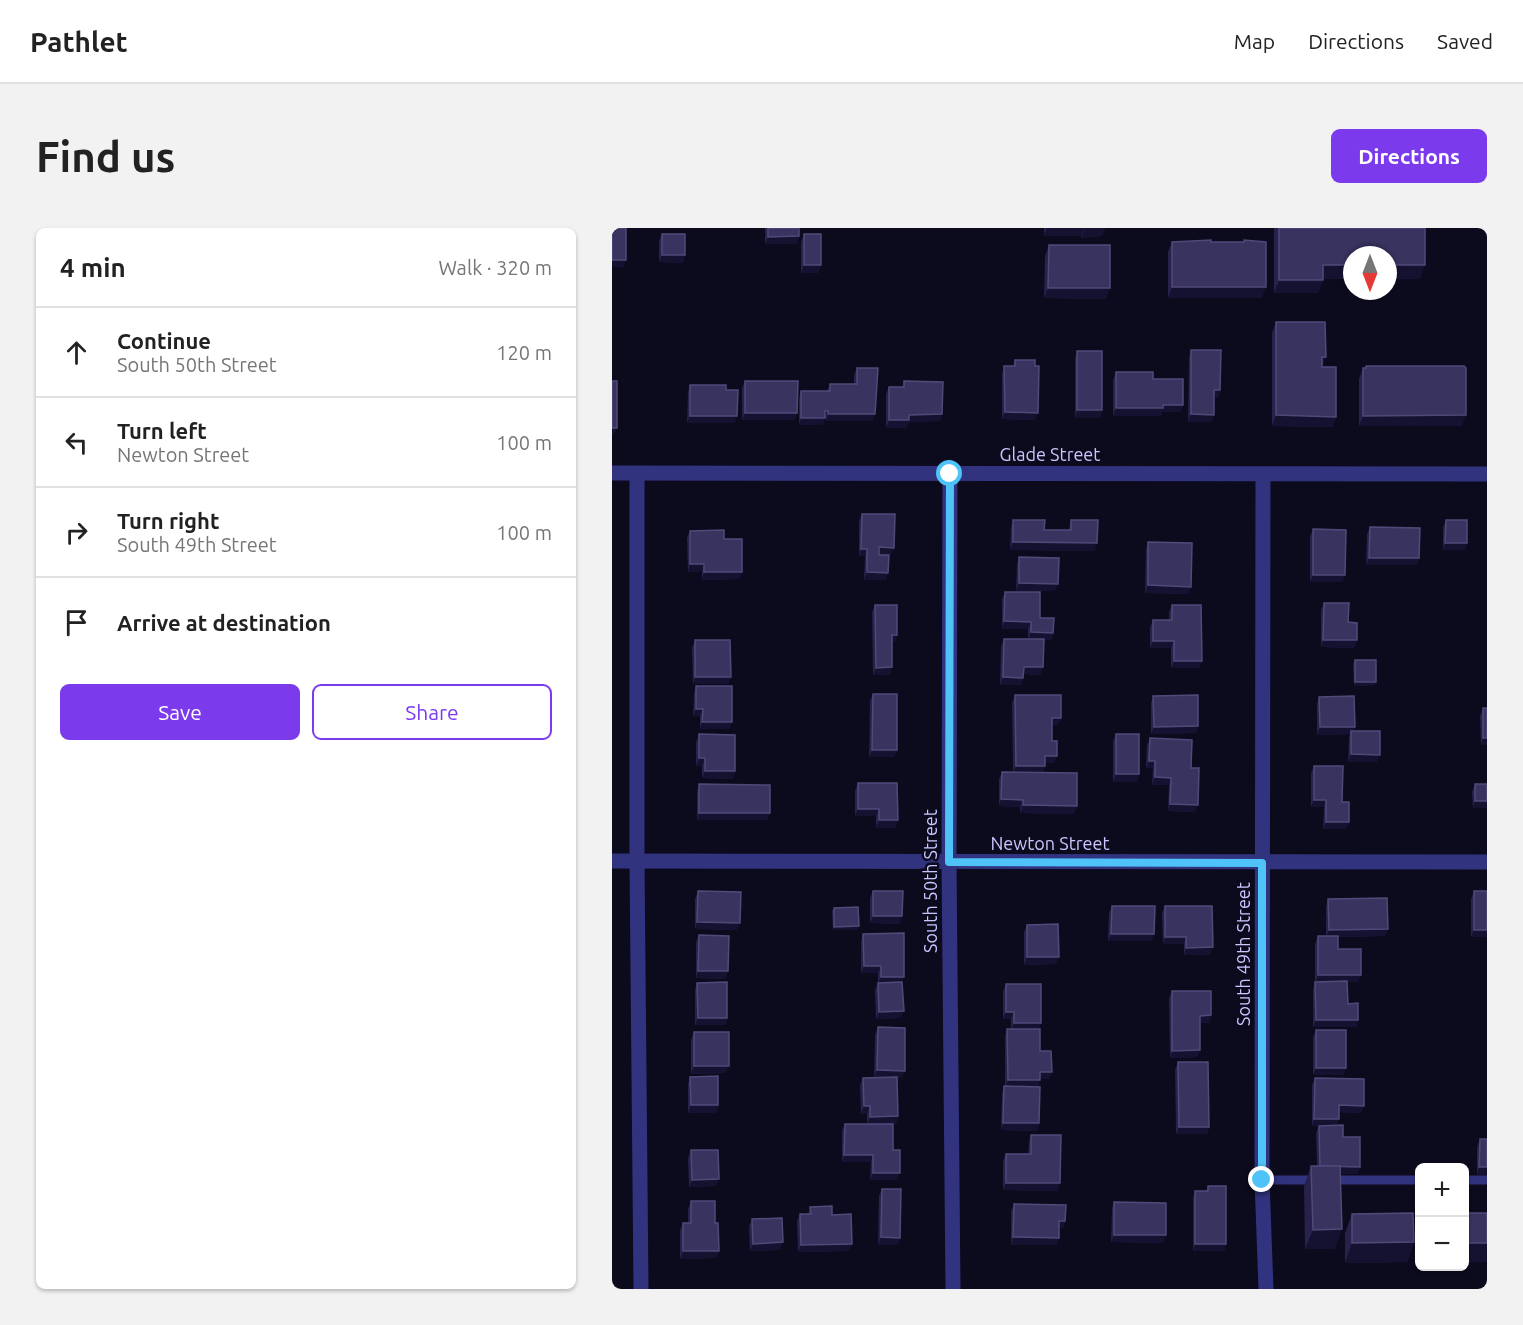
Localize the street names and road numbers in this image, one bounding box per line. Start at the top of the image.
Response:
street label: Glade Street [1000,444,1100,464]
street label: South 50th Street [920,809,940,953]
street label: Newton Street [991,833,1109,853]
street label: South 49th Street [1233,882,1253,1026]

